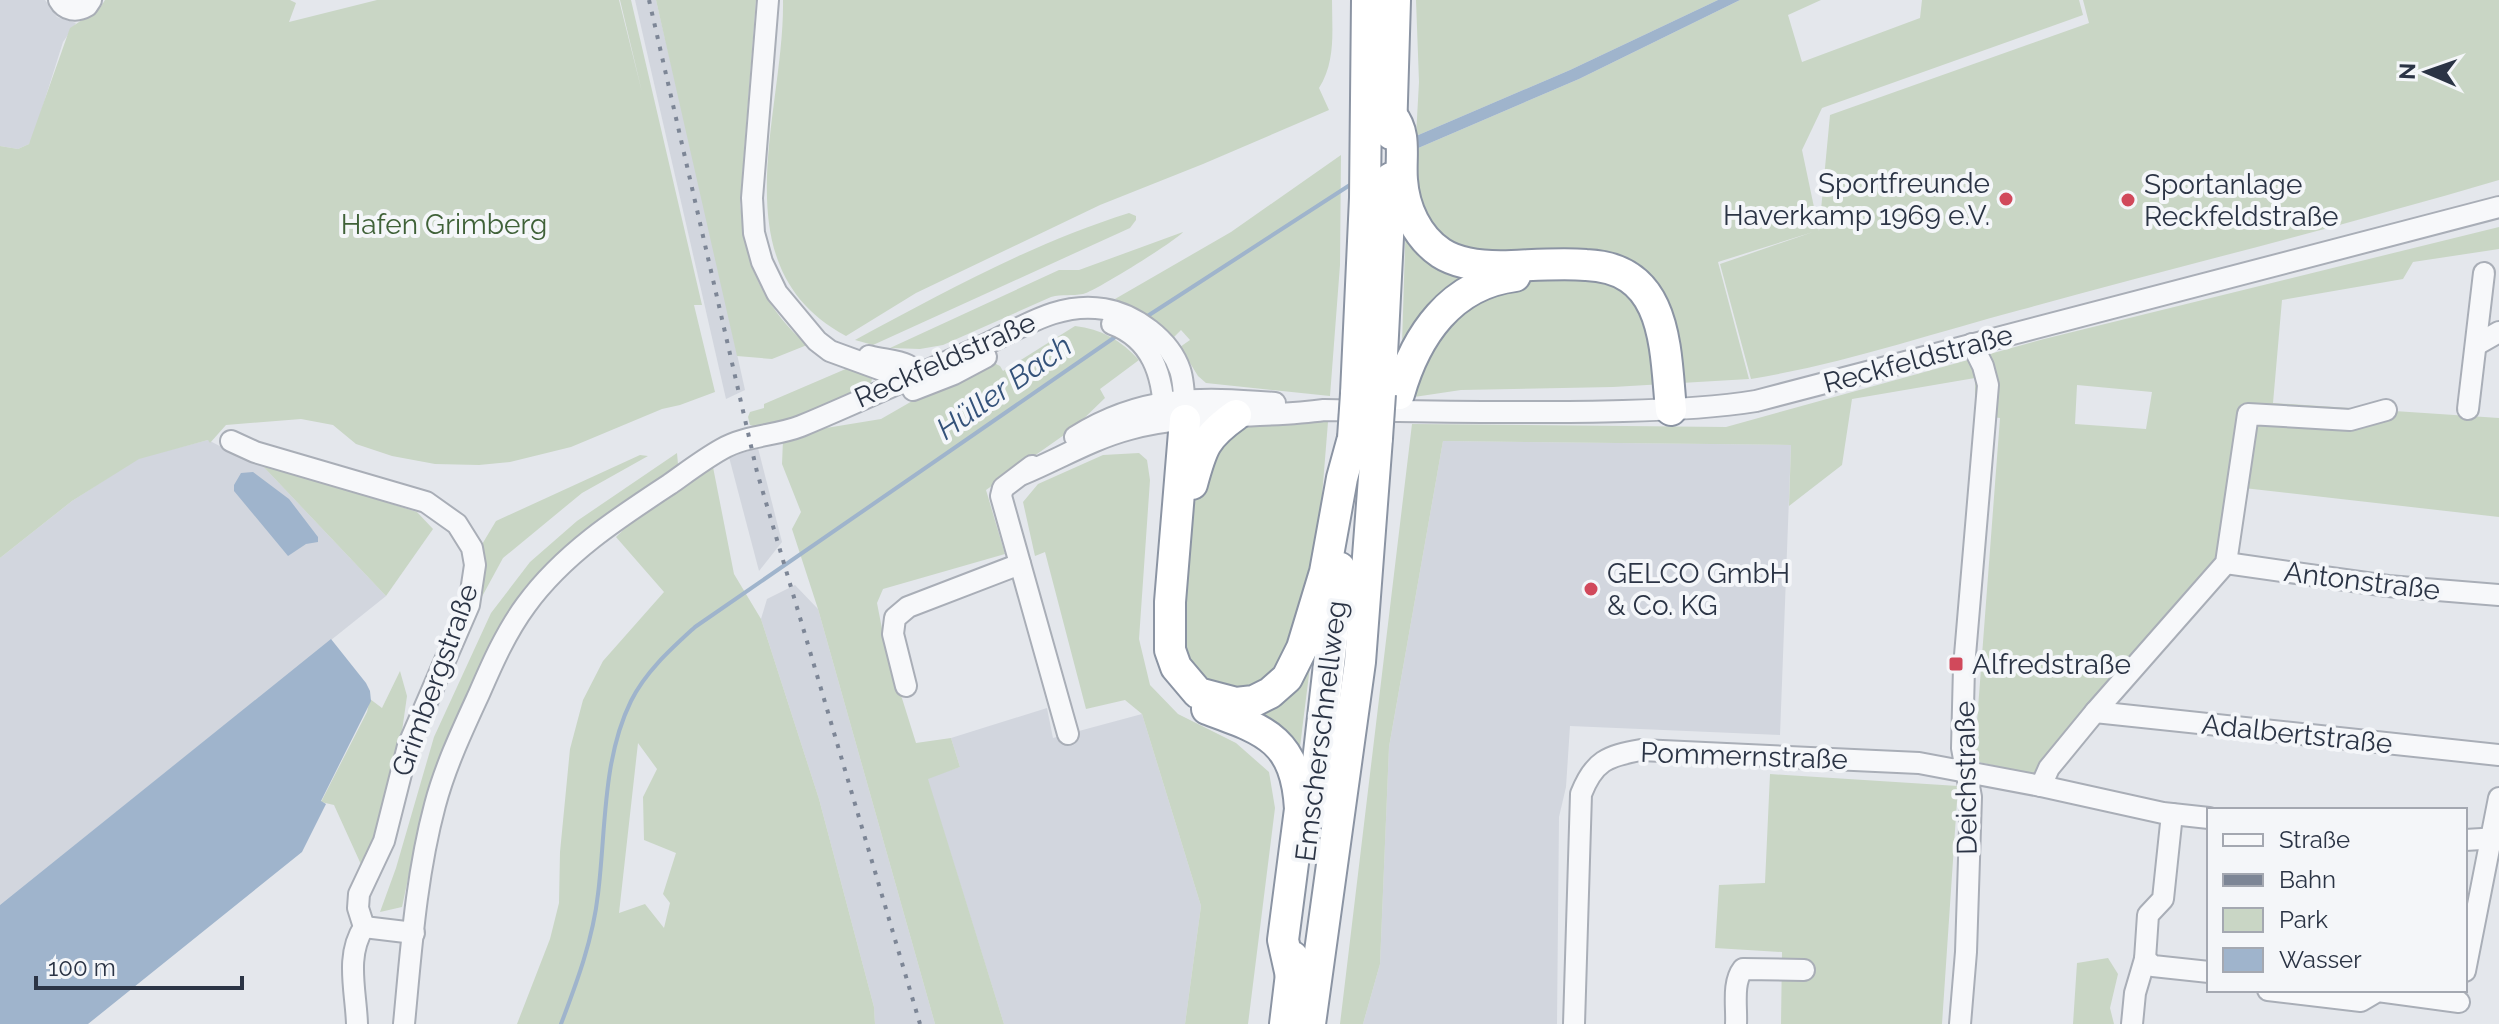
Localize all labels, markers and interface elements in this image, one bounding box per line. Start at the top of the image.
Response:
north arrow [2387,32,2467,112]
text: N [2394,62,2420,80]
place label: Sportfreunde Haverkamp 1969 e.V. [1723,167,1990,232]
place label: Sportanlage Reckfeldstraße [2144,168,2339,233]
marker: Sportfreunde Haverkamp 1969 e.V. [1997,190,2015,208]
marker: Sportanlage Reckfeldstraße [2119,191,2137,209]
park label: Hafen Grimberg [341,208,547,241]
street label: Reckfeldstraße [849,305,1041,415]
street label: Reckfeldstraße [1820,318,2016,400]
water label: Hüller Bach [930,328,1078,446]
street label: Antonstraße [2282,555,2442,607]
place label: GELCO GmbH & Co. KG [1607,557,1790,622]
street label: Grimbergstraße [385,579,485,781]
marker: GELCO GmbH & Co. KG [1582,580,1600,598]
street label: Emscherschnellweg [1289,599,1353,863]
place label: Alfredstraße [1972,648,2131,681]
marker: Alfredstraße [1947,655,1965,673]
street label: Deichstraße [1948,701,1984,855]
street label: Adalbertstraße [2200,708,2394,760]
street label: Pommernstraße [1640,736,1848,776]
legend [2207,808,2467,992]
text: Straße [2279,825,2350,854]
text: Bahn [2279,865,2336,894]
text: Park [2279,905,2328,934]
scale bar [36,940,242,990]
text: Wasser [2279,945,2362,974]
text: 100 m [48,953,116,982]

